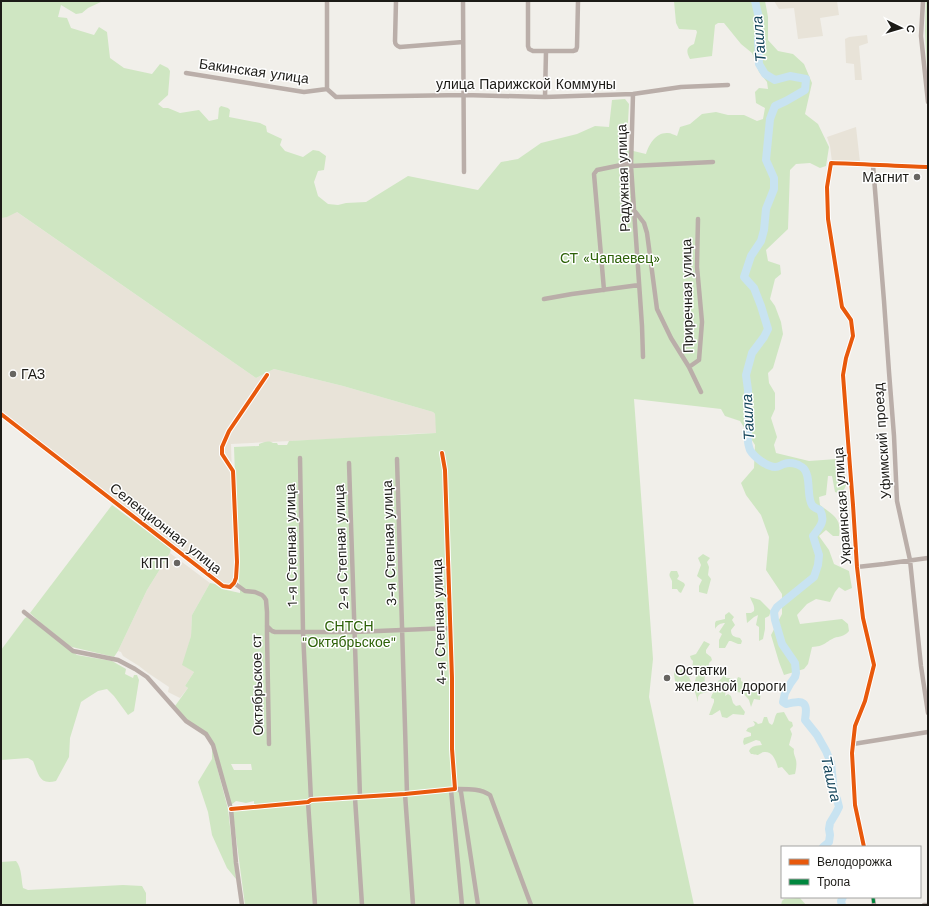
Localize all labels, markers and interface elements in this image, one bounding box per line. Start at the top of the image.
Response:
north arrow [881,8,921,48]
water label: Ташла [748,15,770,63]
text: С [904,24,917,33]
street label: Бакинская улица [198,55,310,87]
street label: улица Парижской Коммуны [436,76,616,92]
street label: Радужная улица [613,124,633,232]
place label: Магнит [862,169,910,185]
marker: Магнит [912,172,922,182]
street label: Приречная улица [678,238,696,353]
park label: СТ «Чапаевец» [560,250,660,266]
place label: ГАЗ [21,366,45,382]
marker: ГАЗ [8,369,18,379]
street label: Уфимский проезд [870,382,894,500]
water label: Ташла [738,393,758,441]
street label: Украинская улица [830,447,854,565]
street label: Селекционная улица [107,479,225,577]
street label: 3-я Степная улица [379,480,399,606]
street label: 1-я Степная улица [282,483,300,607]
street label: 2-я Степная улица [331,484,351,610]
place label: КПП [141,555,169,571]
marker: КПП [172,558,182,568]
street label: 4-я Степная улица [429,558,449,685]
park label: СНТСН "Октябрьское" [302,618,396,650]
street label: Октябрьское ст [248,634,266,736]
place label: Остатки железной дороги [675,662,786,694]
marker: Остатки железной дороги [662,673,672,683]
water label: Ташла [817,754,845,804]
legend [781,846,921,898]
text: Велодорожка [817,855,892,869]
text: Тропа [817,875,851,889]

